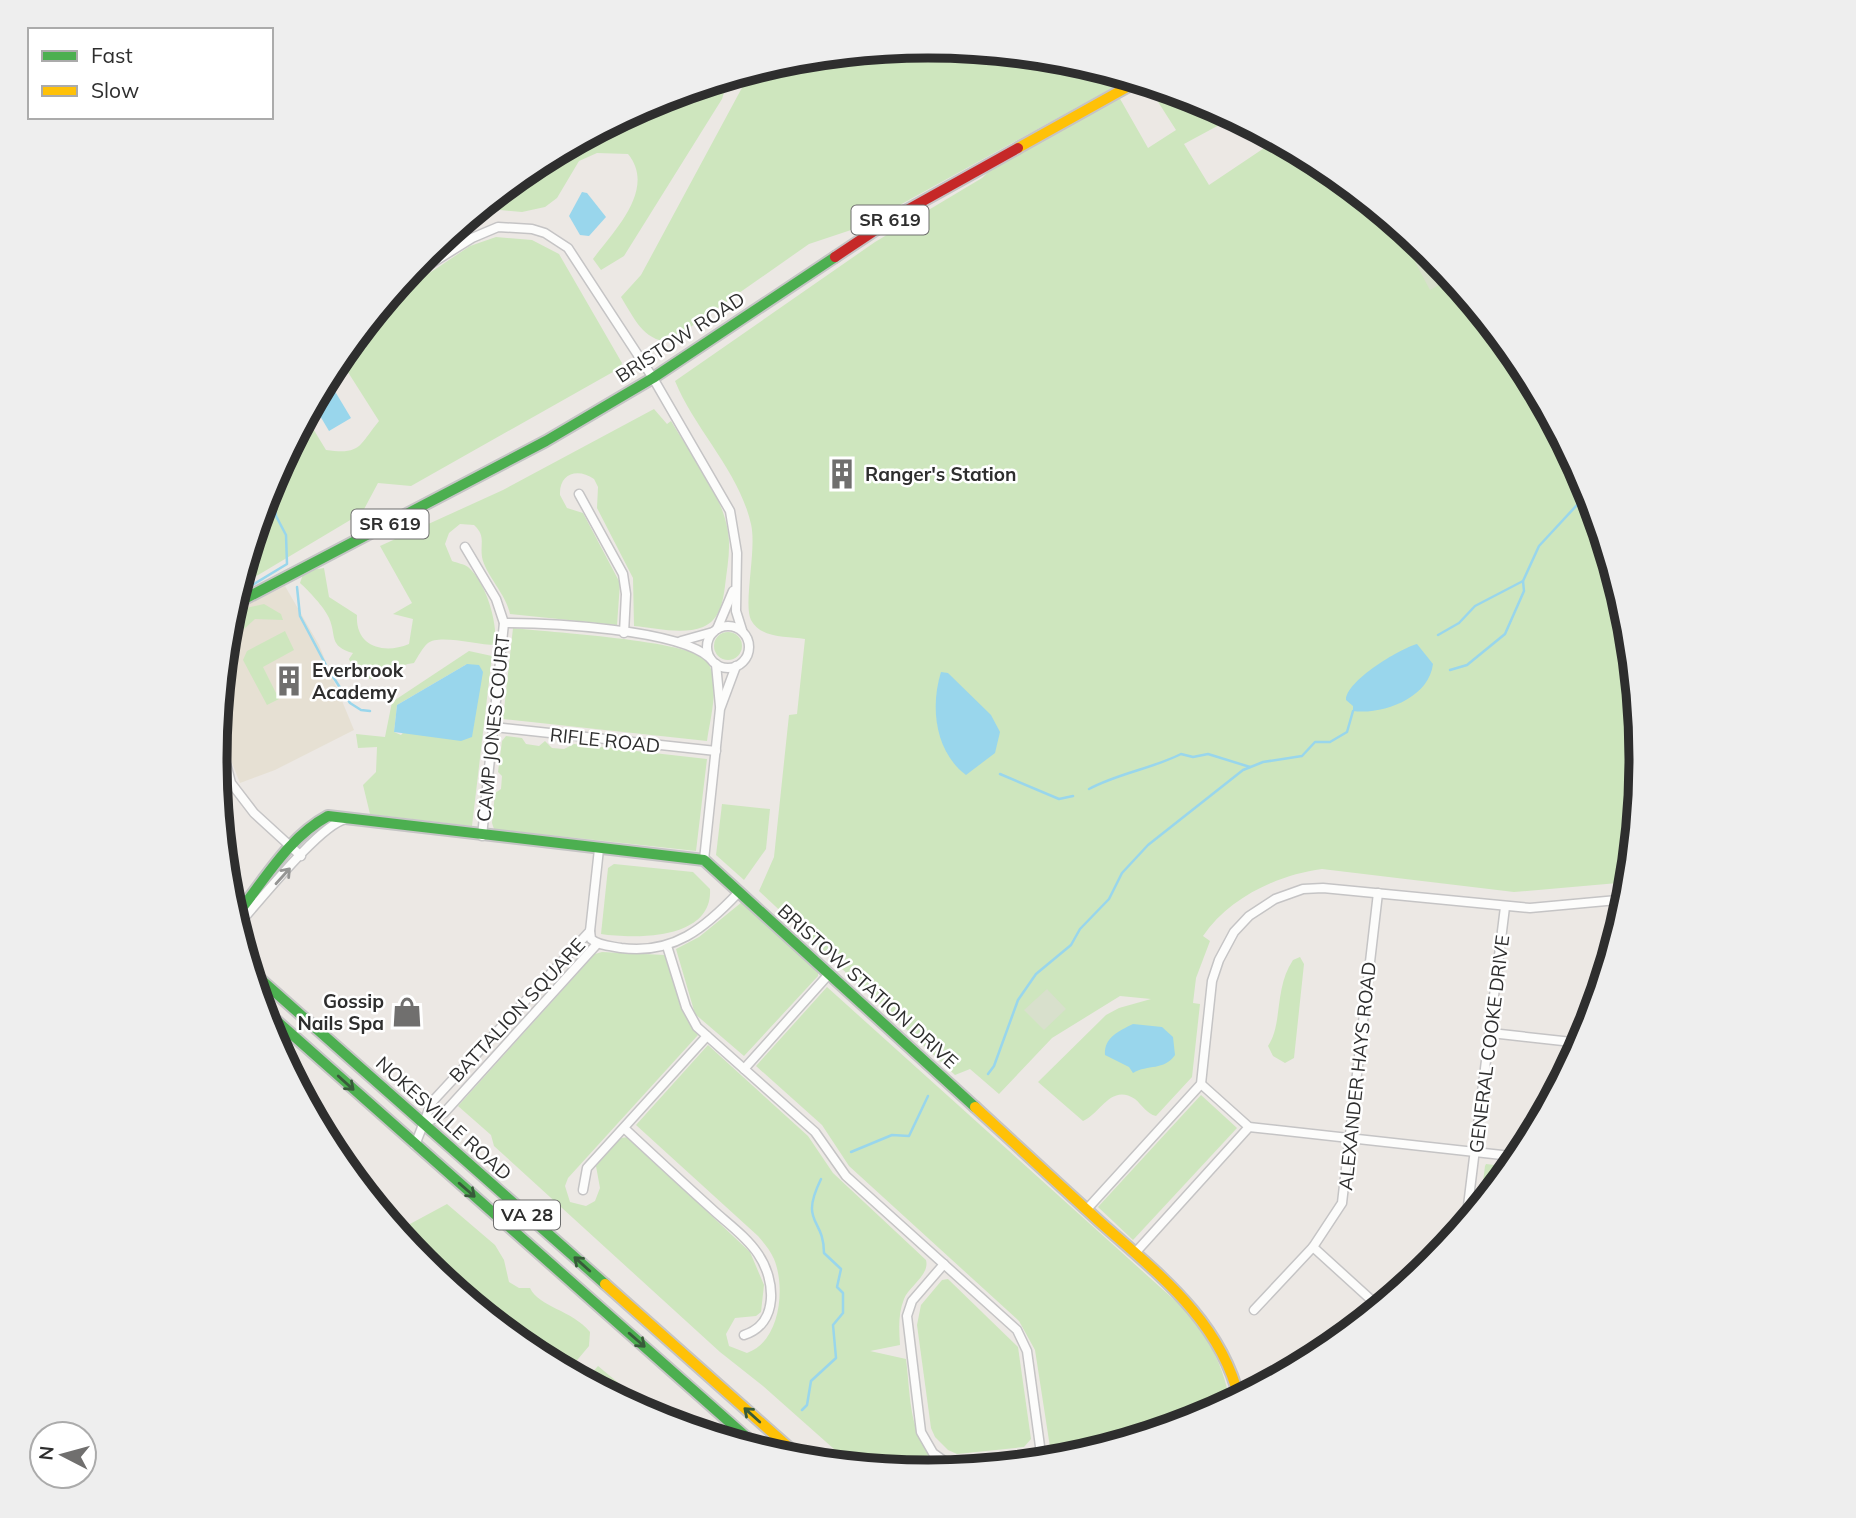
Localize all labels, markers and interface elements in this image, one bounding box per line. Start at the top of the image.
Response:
legend [28,28,273,119]
text: Fast [91,42,133,68]
text: Slow [91,77,139,103]
road number: SR 619 [852,205,928,234]
street label: BRISTOW ROAD [611,286,749,388]
building icon: Ranger's Station [825,457,859,491]
place label: Ranger's Station [865,462,1017,486]
road number: SR 619 [352,510,428,538]
street label: CAMP JONES COURT [471,632,515,823]
place label: Everbrook Academy [312,658,404,704]
building icon: Everbrook Academy [272,664,306,698]
street label: RIFLE ROAD [549,722,661,758]
one-way arrow [275,867,291,885]
street label: BRISTOW STATION DRIVE [773,899,963,1073]
street label: BATTALION SQUARE [444,933,590,1087]
street label: GENERAL COOKE DRIVE [1464,934,1514,1154]
street label: ALEXANDER HAYS ROAD [1333,960,1381,1192]
place label: Gossip Nails Spa [297,989,384,1035]
shop icon: Gossip Nails Spa [390,995,424,1029]
street label: NOKESVILLE ROAD [371,1051,517,1185]
one-way arrow [337,1074,355,1090]
one-way arrow [457,1182,475,1198]
road number: VA 28 [494,1200,560,1230]
one-way arrow [573,1256,591,1272]
one-way arrow [628,1332,646,1348]
one-way arrow [744,1406,761,1423]
north arrow [28,1420,98,1490]
text: N [33,1445,59,1462]

